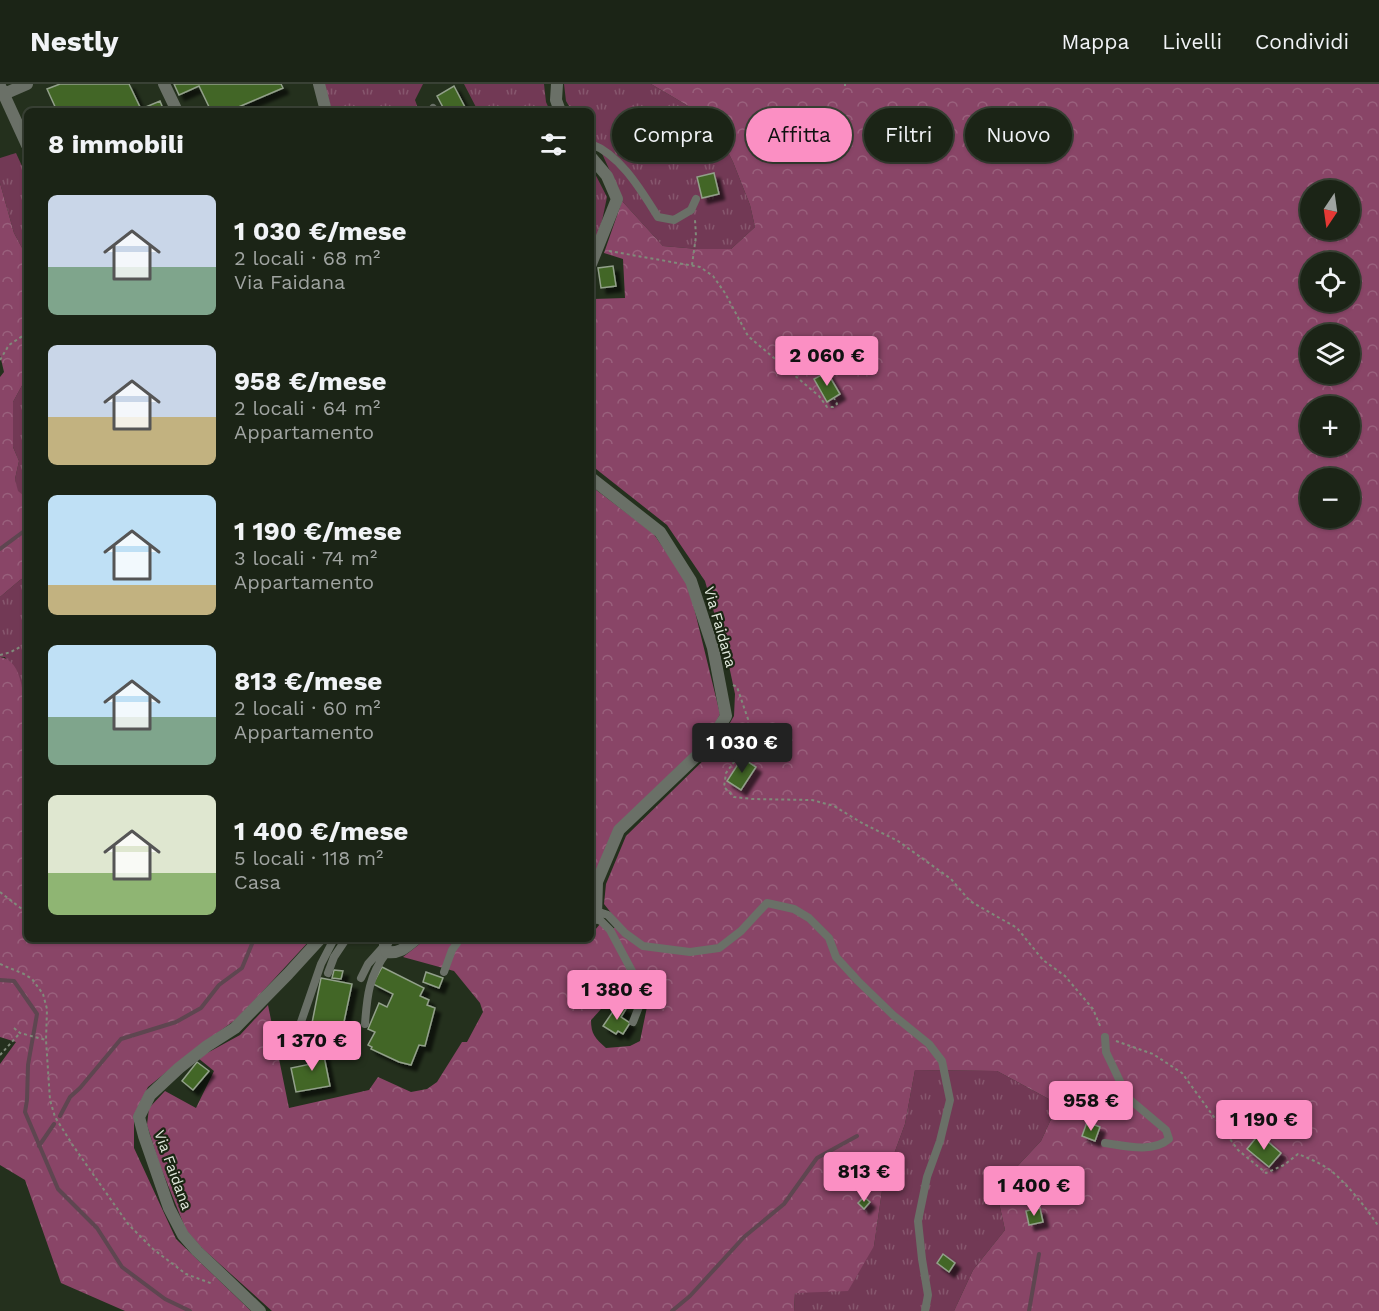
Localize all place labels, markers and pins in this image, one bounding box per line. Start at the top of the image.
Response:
pin: 2 060 € [772,336,882,387]
pin: 1 030 € [687,723,797,774]
pin: 1 380 € [562,970,672,1021]
pin: 1 370 € [257,1021,367,1072]
pin: 958 € [1049,1081,1133,1132]
pin: 1 190 € [1209,1100,1319,1151]
pin: 813 € [822,1152,906,1203]
pin: 1 400 € [979,1166,1089,1217]

